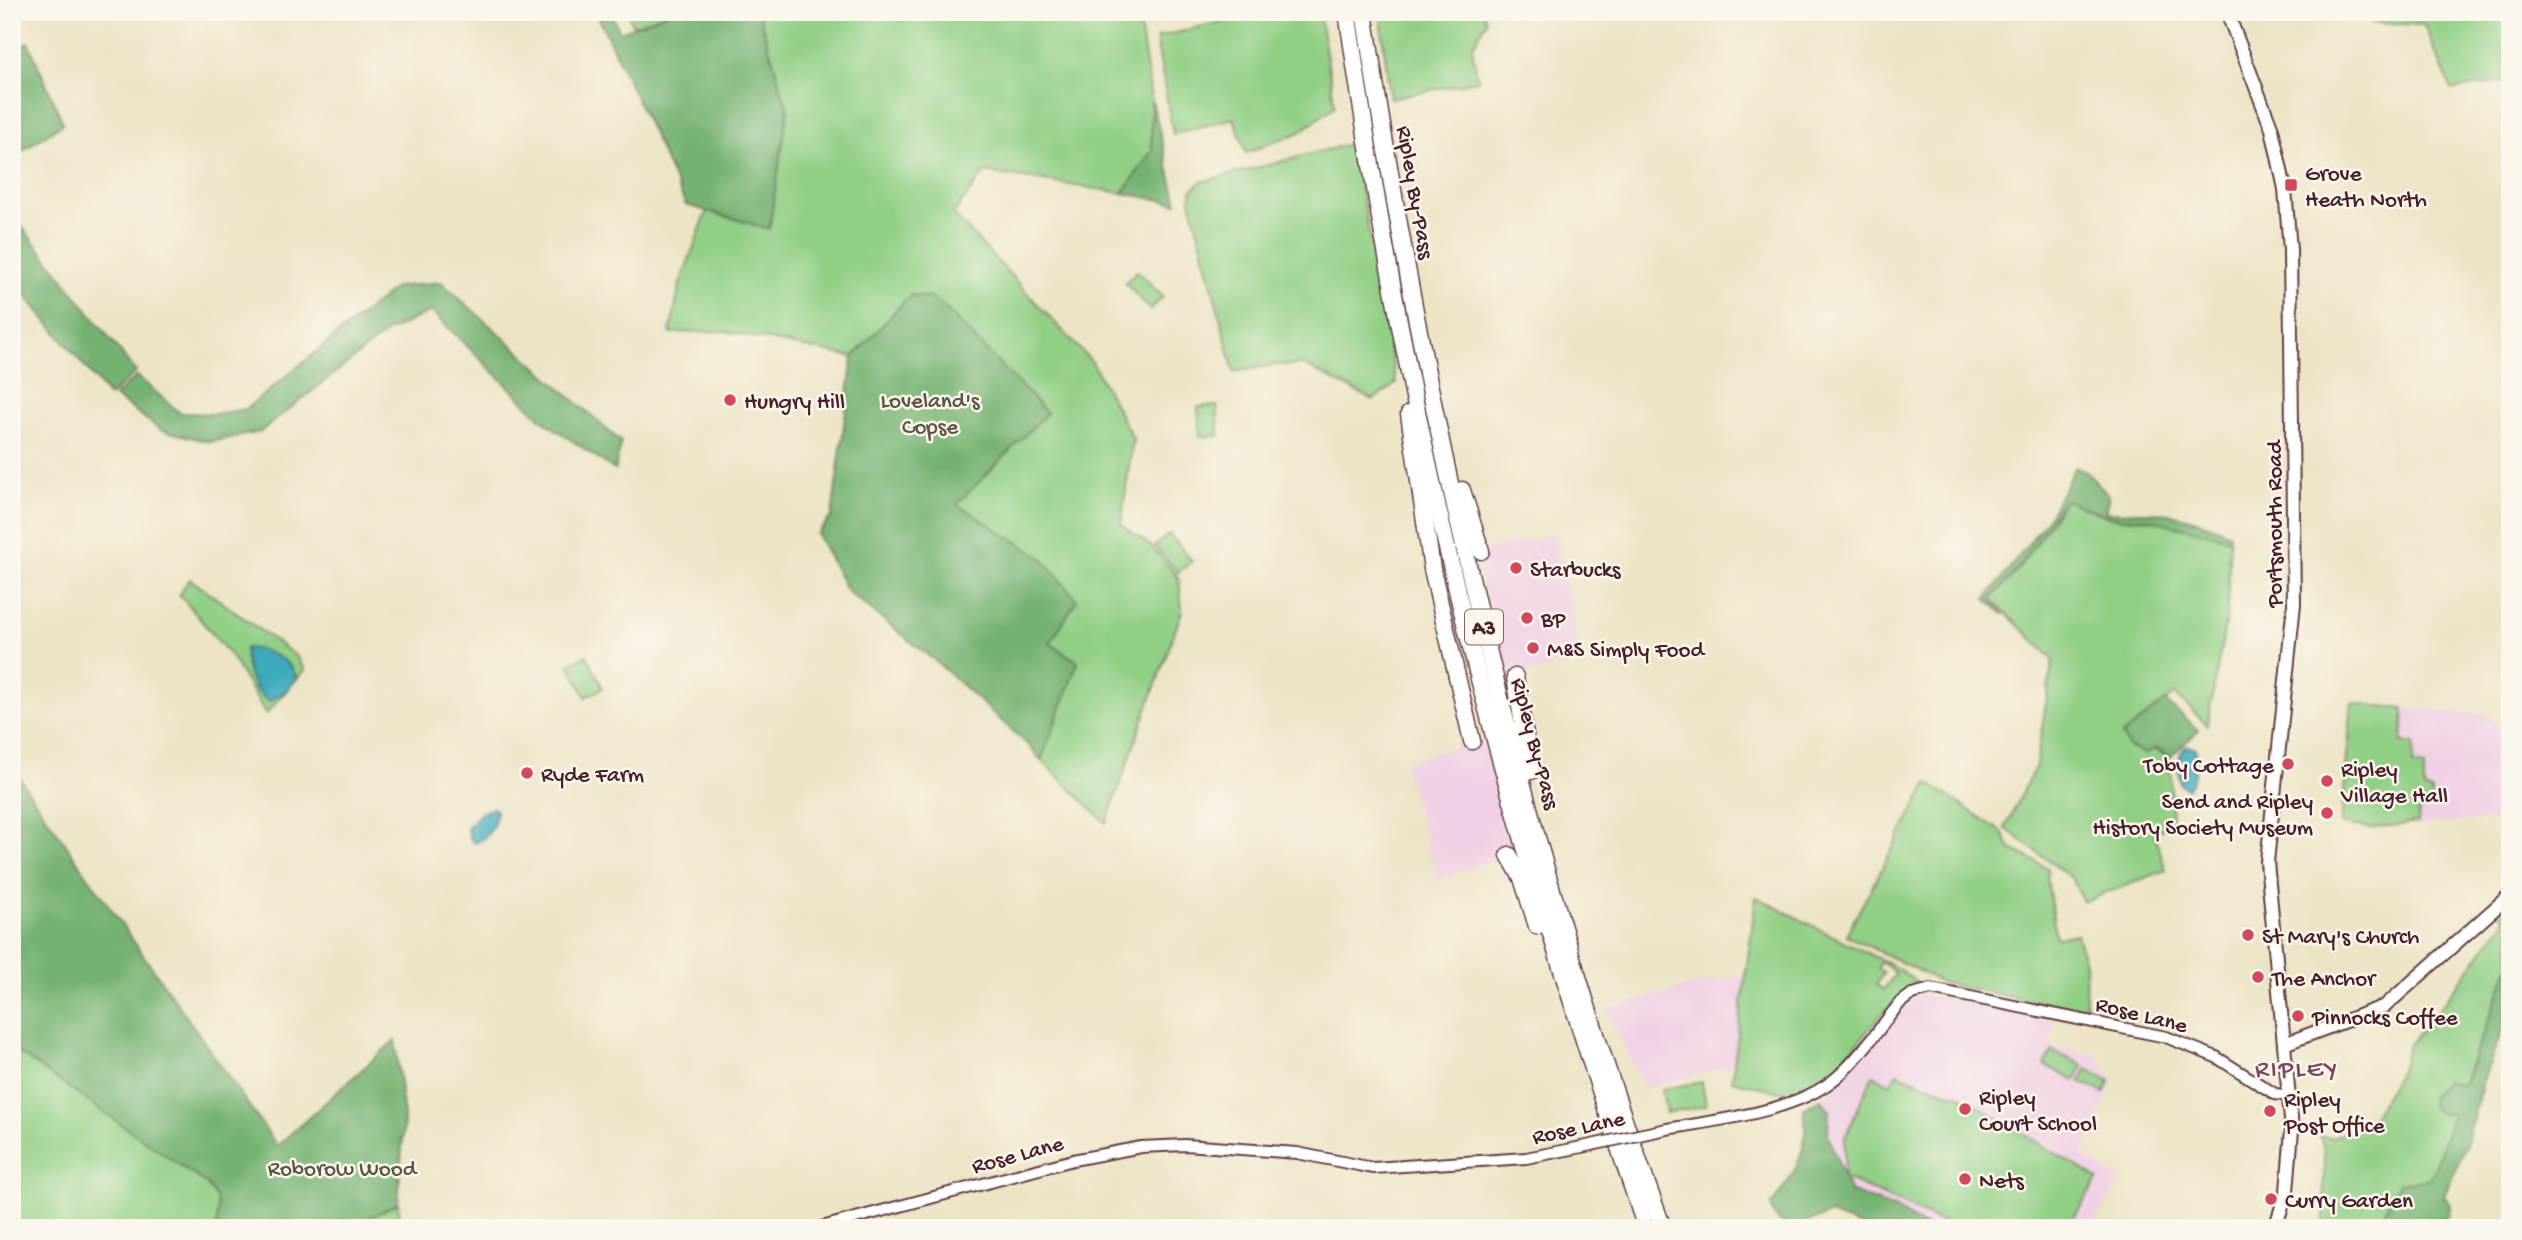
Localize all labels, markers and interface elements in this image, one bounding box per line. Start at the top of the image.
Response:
street label: Ripley By-Pass [1389,124,1439,262]
place label: Grove Heath North [2305,162,2427,215]
marker: Grove Heath North [2283,177,2299,193]
park label: Loveland's Copse [881,389,980,442]
place label: Hungry Hill [744,390,845,417]
marker: Hungry Hill [722,392,738,408]
street label: Portsmouth Road [2263,439,2290,609]
place label: Starbucks [1530,558,1621,585]
marker: Starbucks [1508,560,1524,576]
place label: BP [1540,608,1566,635]
road number: A3 [1465,610,1503,644]
marker: BP [1519,610,1535,626]
place label: M&S Simply Food [1547,638,1705,665]
marker: M&S Simply Food [1525,640,1541,656]
street label: Ripley By-Pass [1503,675,1564,813]
place label: Toby Cottage [2141,754,2275,781]
marker: Toby Cottage [2280,756,2296,772]
place label: Ripley Village Hall [2340,758,2448,811]
place label: Ryde Farm [541,763,644,790]
marker: Ryde Farm [519,765,535,781]
marker: Ripley Village Hall [2319,773,2335,789]
place label: Send and Ripley History Society Museum [2093,790,2313,843]
marker: Send and Ripley History Society Museum [2319,805,2335,821]
place label: St Mary's Church [2262,925,2419,952]
marker: St Mary's Church [2240,927,2256,943]
place label: The Anchor [2270,967,2377,994]
marker: The Anchor [2250,969,2266,985]
street label: Rose Lane [2092,992,2191,1041]
place label: Pinnocks Coffee [2311,1006,2459,1033]
marker: Pinnocks Coffee [2290,1008,2306,1024]
district label: RIPLEY [2255,1056,2339,1087]
place label: Ripley Court School [1979,1086,2097,1139]
place label: Ripley Post Office [2283,1088,2386,1141]
marker: Ripley Court School [1957,1101,1973,1117]
marker: Ripley Post Office [2262,1103,2278,1119]
street label: Rose Lane [1530,1106,1628,1152]
street label: Rose Lane [969,1131,1068,1182]
park label: Roborow Wood [268,1157,418,1184]
place label: Nets [1979,1169,2024,1196]
marker: Nets [1957,1171,1973,1187]
place label: Curry Garden [2285,1189,2413,1216]
marker: Curry Garden [2263,1191,2279,1207]

